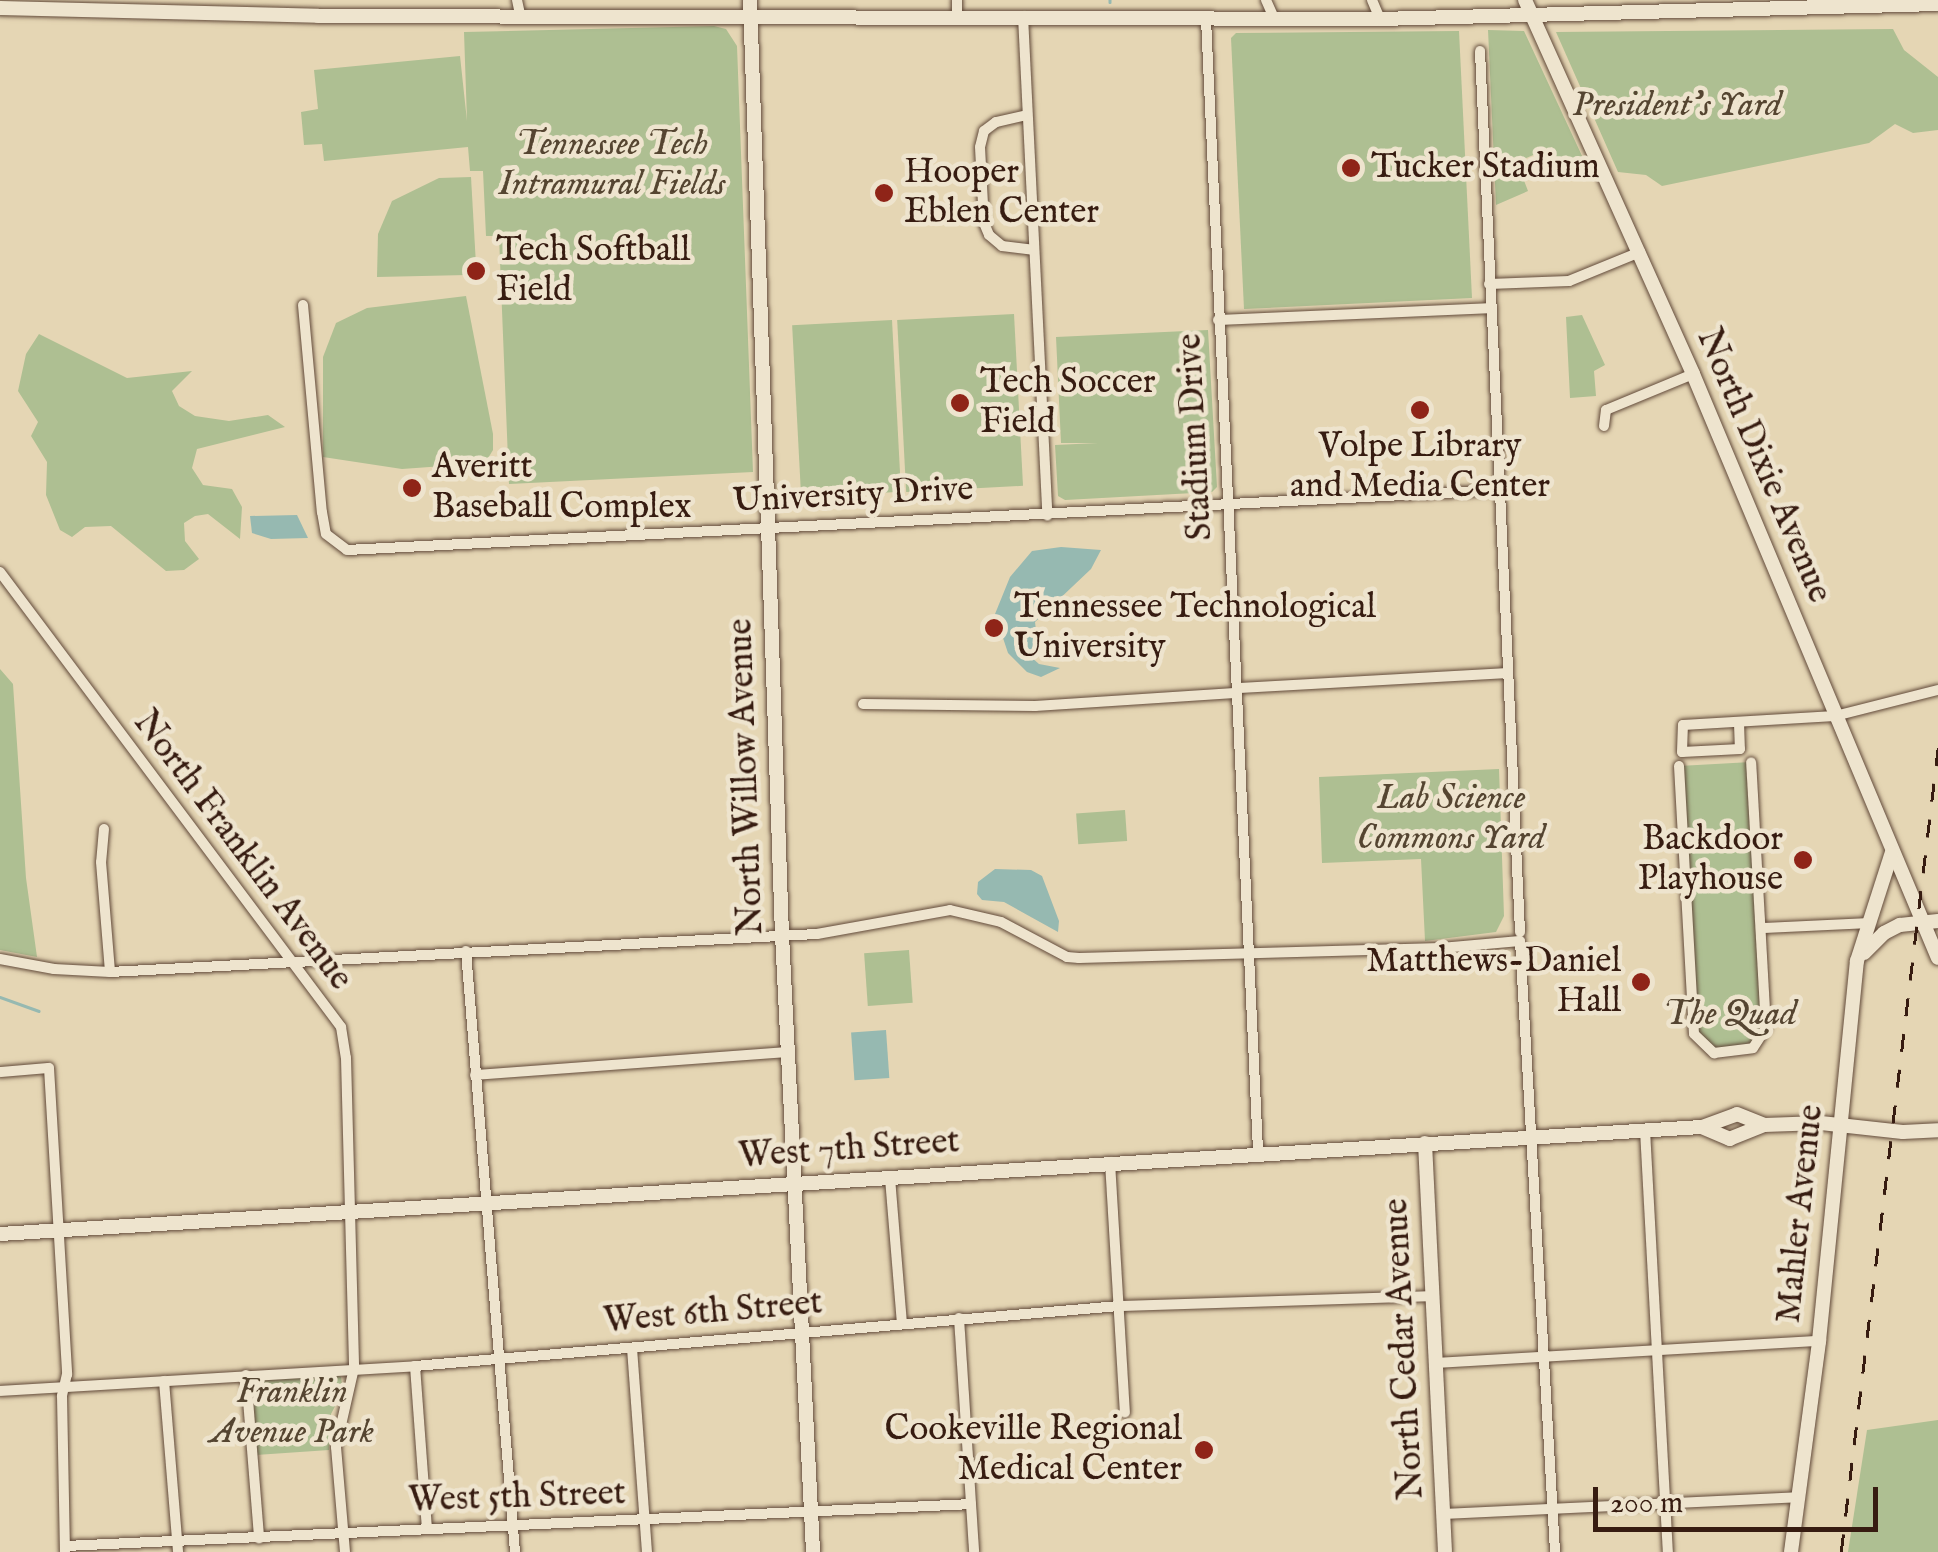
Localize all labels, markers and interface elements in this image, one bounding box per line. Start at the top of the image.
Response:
park label: President's Yard [1572,85,1782,127]
park label: Tennessee Tech Intramural Fields [499,124,725,206]
place label: Tucker Stadium [1371,147,1600,189]
place label: Hooper Eblen Center [904,152,1099,234]
marker: Tucker Stadium [1340,157,1362,179]
marker: Hooper Eblen Center [873,182,895,204]
place label: Tech Softball Field [496,230,690,312]
marker: Tech Softball Field [465,260,487,282]
street label: North Dixie Avenue [1686,323,1840,609]
street label: Stadium Drive [1170,332,1222,542]
place label: Tech Soccer Field [980,362,1156,444]
marker: Tech Soccer Field [949,392,971,414]
marker: Volpe Library and Media Center [1409,399,1431,421]
place label: Volpe Library and Media Center [1290,426,1550,508]
place label: Averitt Baseball Complex [432,447,692,529]
street label: University Drive [732,469,974,523]
marker: Averitt Baseball Complex [401,477,423,499]
place label: Tennessee Technological University [1014,587,1376,669]
marker: Tennessee Technological University [983,617,1005,639]
street label: North Willow Avenue [720,618,774,936]
street label: North Franklin Avenue [123,703,361,999]
park label: Lab Science Commons Yard [1357,778,1545,860]
place label: Backdoor Playhouse [1638,819,1783,901]
marker: Backdoor Playhouse [1792,849,1814,871]
place label: Matthews-Daniel Hall [1366,941,1621,1023]
marker: Matthews-Daniel Hall [1630,971,1652,993]
park label: The Quad [1663,994,1797,1036]
street label: Mahler Avenue [1769,1103,1833,1325]
street label: West 7th Street [737,1121,961,1179]
street label: North Cedar Avenue [1376,1197,1434,1501]
street label: West 6th Street [602,1283,824,1343]
park label: Franklin Avenue Park [210,1372,374,1454]
place label: Cookeville Regional Medical Center [884,1409,1182,1491]
marker: Cookeville Regional Medical Center [1191,1437,1217,1463]
scale bar [1598,1467,1883,1529]
street label: West 5th Street [408,1473,626,1523]
text: 200 m [1610,1485,1683,1523]

